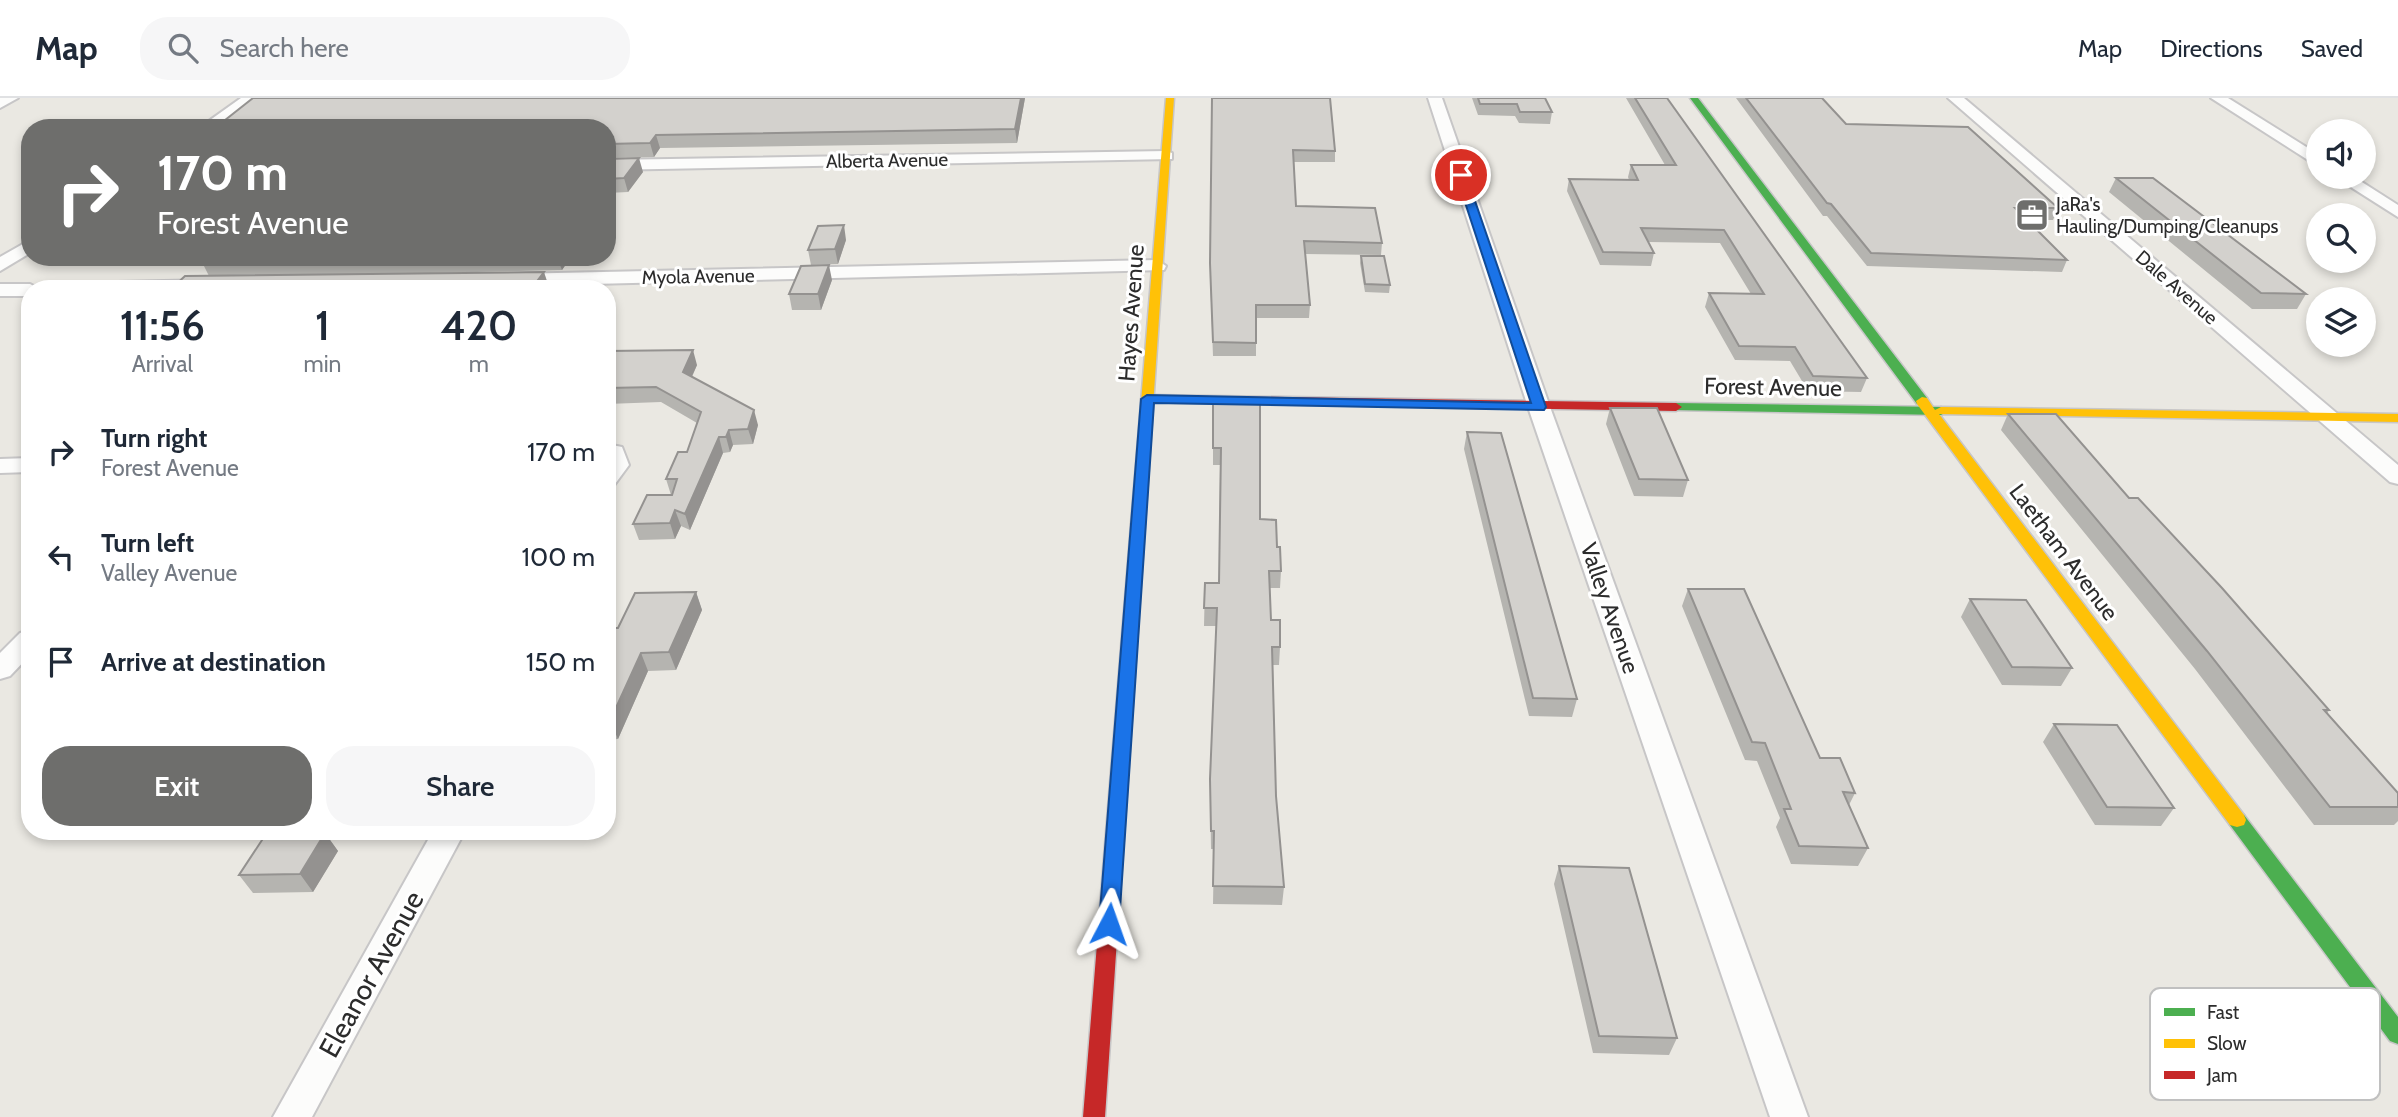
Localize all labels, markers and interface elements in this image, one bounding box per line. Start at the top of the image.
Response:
search box [140,17,630,80]
text: Map [35,28,98,68]
icon: search [164,29,202,67]
text: Search here [220,32,349,64]
text: Map [2078,34,2122,63]
text: Directions [2160,34,2263,63]
text: Saved [2301,34,2363,63]
map controls [2306,119,2376,357]
button: sound [2306,119,2376,189]
text: 170 m [157,143,288,202]
pin [1431,145,1491,205]
icon: right [42,147,133,238]
street label: Alberta Avenue [826,148,949,173]
icon: arrive [1442,156,1480,194]
place label: JaRa's Hauling/Dumping/Cleanups [2055,193,2279,238]
office icon: JaRa's Hauling/Dumping/Cleanups [2013,196,2051,234]
text: Forest Avenue [157,203,349,242]
button: search [2306,203,2376,273]
street label: Hayes Avenue [1112,243,1150,383]
street label: Dale Avenue [2131,245,2223,329]
street label: Myola Avenue [641,264,755,289]
button: layers [2306,287,2376,357]
text: 11:56 [120,299,205,351]
text: 1 [315,299,330,351]
text: 420 [440,299,517,351]
text: Arrival [132,350,193,378]
text: min [304,350,341,378]
text: m [469,350,489,378]
street label: Forest Avenue [1704,372,1842,402]
text: Turn right [101,422,207,454]
icon: right [42,433,80,471]
text: 170 m [527,436,595,468]
text: Forest Avenue [101,454,239,482]
street label: Laetham Avenue [2004,478,2125,626]
text: Turn left [101,527,194,559]
icon: left [42,538,80,576]
street label: Valley Avenue [1575,539,1645,677]
text: 100 m [522,541,595,573]
text: Valley Avenue [101,559,237,587]
icon: arrive [42,643,80,681]
text: Arrive at destination [101,646,326,678]
text: 150 m [526,646,595,678]
button: Exit [42,746,312,826]
button: Share [326,746,595,826]
street label: Eleanor Avenue [311,885,431,1063]
position arrow [1072,887,1146,961]
legend [2150,988,2380,1100]
text: Fast [2207,1001,2240,1024]
text: Slow [2207,1032,2247,1055]
text: Jam [2206,1064,2237,1087]

